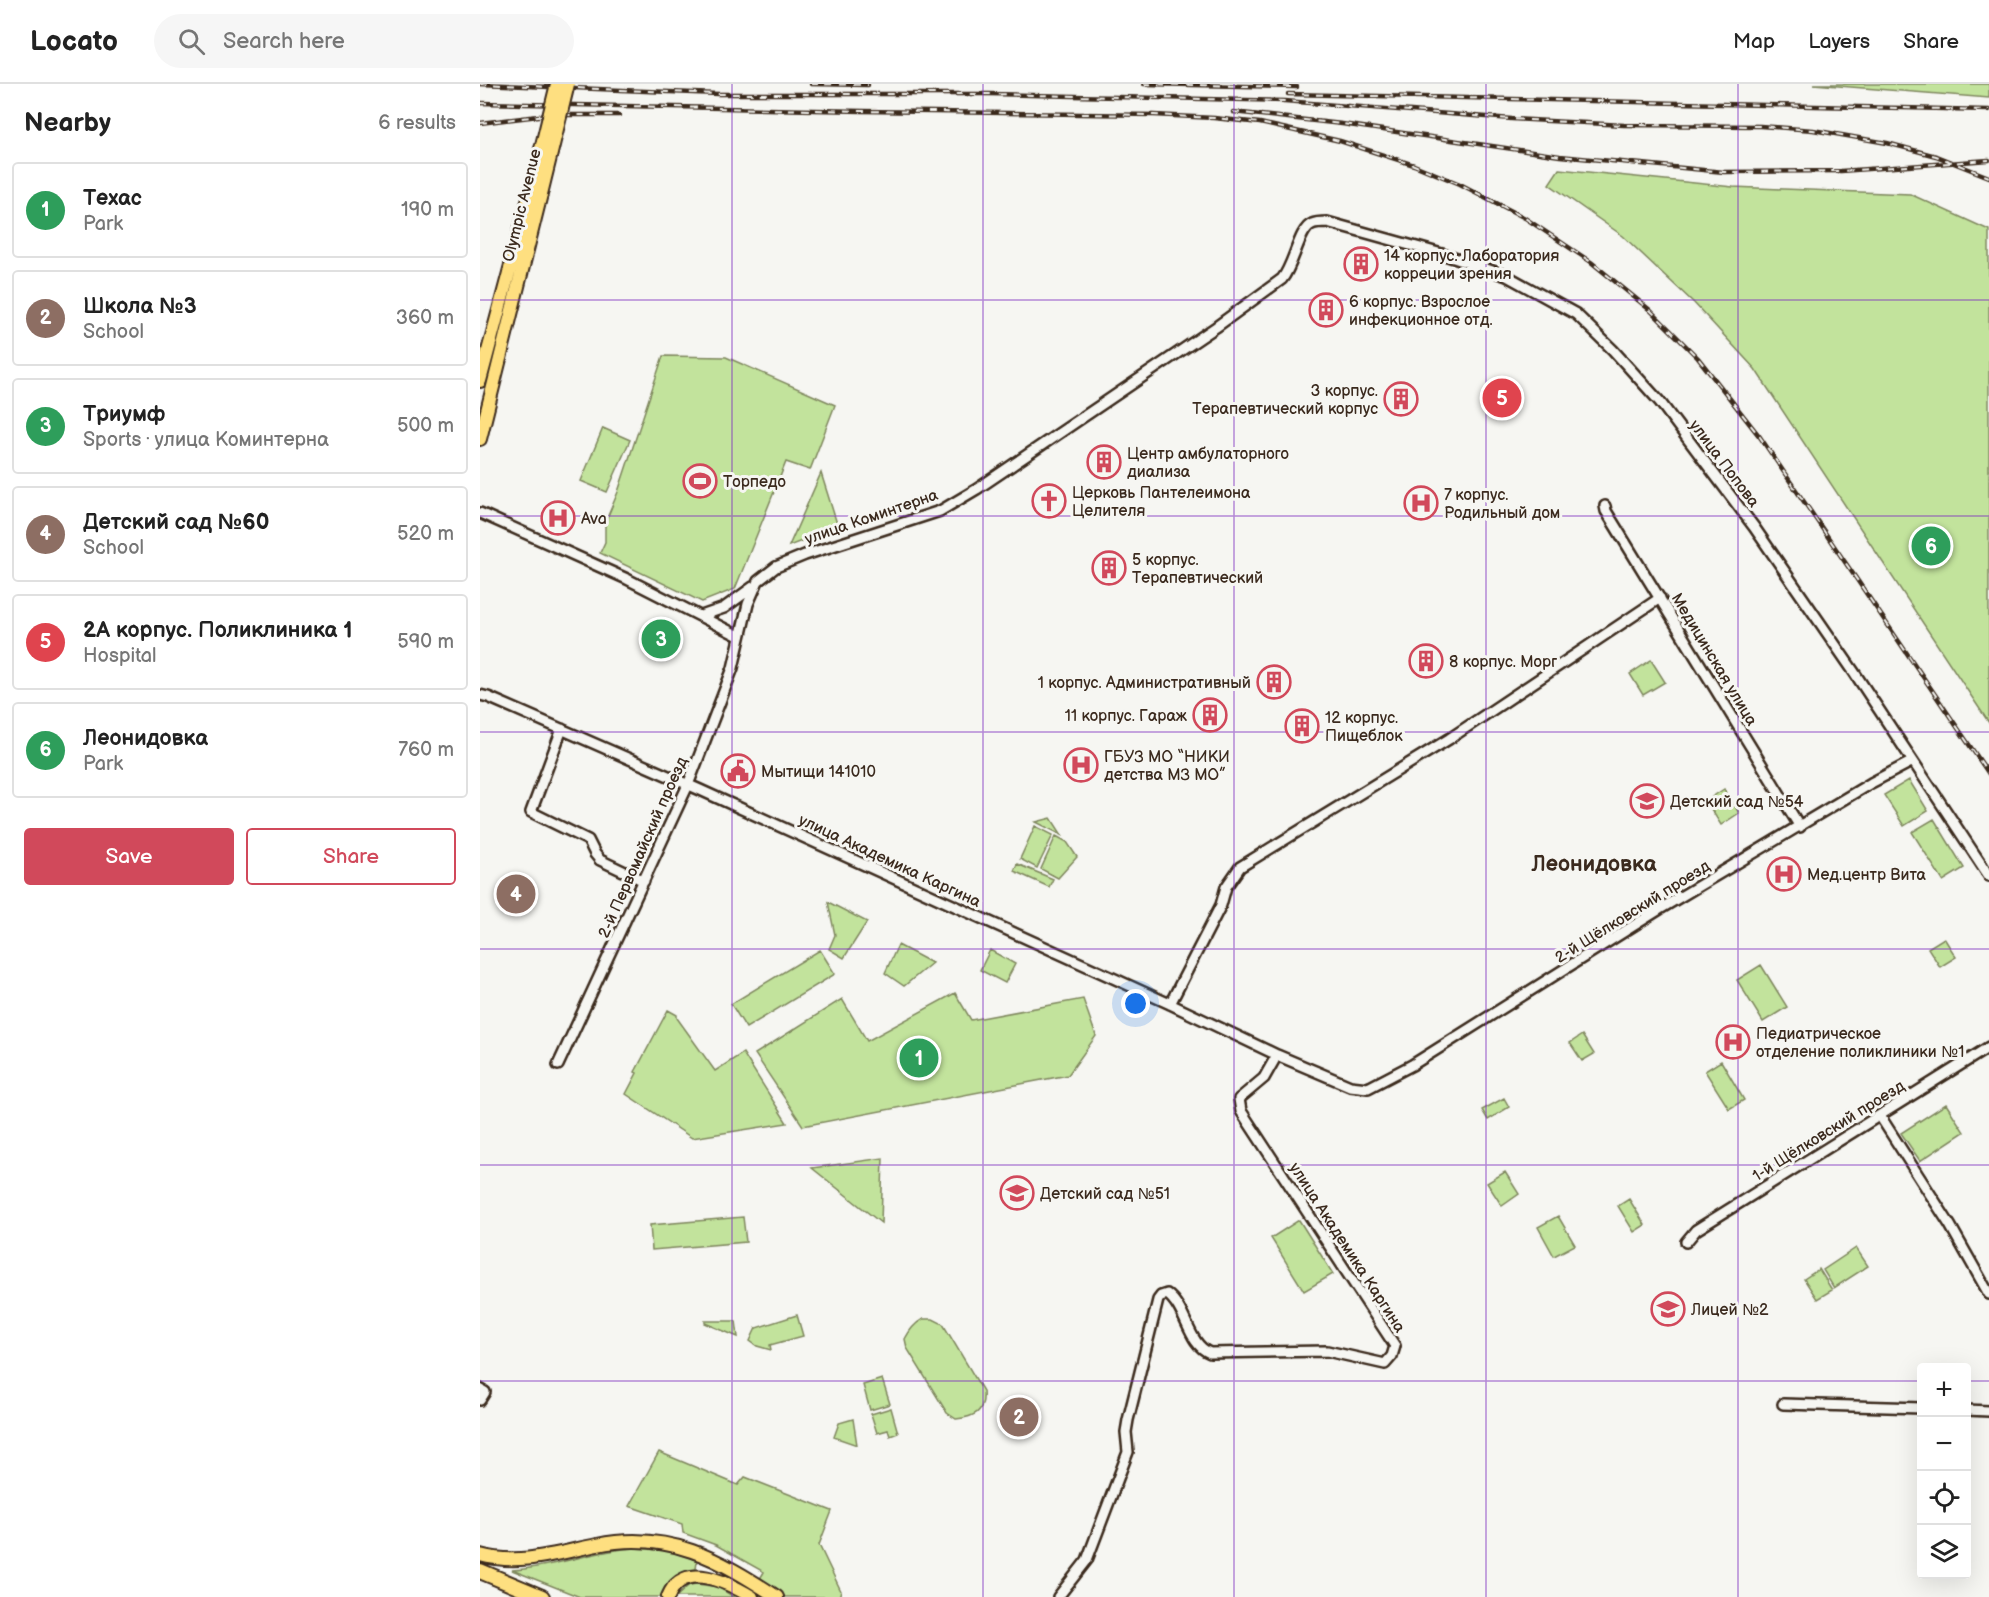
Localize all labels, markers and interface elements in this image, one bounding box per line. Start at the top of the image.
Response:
search box [154,14,574,68]
text: Locato [30,25,118,58]
icon: search [175,25,208,58]
text: Search here [223,28,345,55]
text: Map [1733,29,1775,54]
text: Layers [1808,29,1870,54]
text: Share [1903,29,1959,54]
text: Nearby [24,108,111,139]
text: 6 results [378,111,456,135]
street label: Olympic Avenue [499,146,546,264]
text: Техас [83,185,142,212]
text: 1 [41,198,50,222]
text: 190 m [401,198,454,222]
text: Park [83,212,123,236]
building icon: 14 корпус. Лаборатория корреции зрения [1343,246,1379,282]
place label: 14 корпус. Лаборатория корреции зрения [1384,247,1559,284]
building icon: 6 корпус. Взрослое инфекционное отд. [1308,292,1344,328]
text: Школа №3 [83,293,197,320]
place label: 6 корпус. Взрослое инфекционное отд. [1349,293,1493,330]
text: 2 [40,306,51,330]
text: 360 m [396,306,454,330]
text: School [83,320,144,344]
pin: 5 [1482,376,1522,420]
building icon: 3 корпус. Терапевтический корпус [1383,381,1419,417]
place label: 3 корпус. Терапевтический корпус [1192,382,1378,419]
text: Триумф [83,401,166,428]
text: 3 [40,414,51,438]
text: 500 m [397,414,454,438]
street label: улица Попова [1685,417,1763,512]
text: Sports · улица Коминтерна [83,428,329,452]
building icon: Центр амбулаторного диализа [1086,444,1122,480]
place label: Центр амбулаторного диализа [1127,445,1289,482]
sports icon: Торпедо [682,463,718,499]
place label: Торпедо [723,473,786,492]
church icon: Церковь Пантелеимона Целителя [1031,483,1067,519]
place label: Церковь Пантелеимона Целителя [1072,484,1251,521]
hospital icon: 7 корпус. Родильный дом [1403,485,1439,521]
street label: улица Коминтерна [802,486,941,549]
place label: 7 корпус. Родильный дом [1444,486,1560,523]
hospital icon: Ava [540,500,576,536]
text: Детский сад №60 [83,509,269,536]
place label: Ava [581,510,607,529]
text: 4 [40,522,51,546]
text: 520 m [397,522,454,546]
pin: 6 [1912,524,1950,568]
text: School [83,536,144,560]
building icon: 5 корпус. Терапевтический [1091,550,1127,586]
place label: 5 корпус. Терапевтический [1132,551,1263,588]
street label: Медицинская улица [1667,590,1761,730]
pin: 3 [642,616,681,662]
text: 2А корпус. Поликлиника 1 [83,617,353,644]
text: 5 [40,630,51,654]
text: 590 m [397,630,454,654]
building icon: 8 корпус. Морг [1408,643,1444,679]
text: Hospital [83,644,156,668]
place label: 8 корпус. Морг [1449,653,1557,672]
building icon: 1 корпус. Административный [1256,664,1292,700]
place label: 1 корпус. Административный [1038,674,1251,693]
building icon: 11 корпус. Гараж [1192,697,1228,733]
place label: 11 корпус. Гараж [1065,707,1188,726]
building icon: 12 корпус. Пищеблок [1284,708,1320,744]
place label: 12 корпус. Пищеблок [1325,709,1403,746]
text: Леонидовка [83,725,208,752]
text: 6 [39,738,52,762]
text: 760 m [398,738,454,762]
hospital icon: ГБУЗ МО “НИКИ детства МЗ МО” [1063,747,1099,783]
place label: ГБУЗ МО “НИКИ детства МЗ МО” [1104,748,1230,785]
text: Park [83,752,123,776]
public building icon: Мытищи 141010 [720,753,756,789]
street label: 2-й Первомайский проезд [595,754,692,941]
place label: Мытищи 141010 [761,763,876,782]
school or university icon: Детский сад №54 [1629,783,1665,819]
place label: Детский сад №54 [1670,793,1804,812]
street label: улица Академика Каргина [795,811,984,912]
button: Save [24,828,234,885]
button: Share [246,828,456,885]
district label: Леонидовка [1531,851,1657,878]
hospital icon: Мед.центр Вита [1766,856,1802,892]
street label: 2-й Щёлковский проезд [1552,857,1714,968]
place label: Мед.центр Вита [1807,866,1927,885]
pin: 4 [496,872,536,916]
your location [1121,989,1150,1018]
hospital icon: Педиатрическое отделение поликлиники №1 [1715,1024,1751,1060]
place label: Педиатрическое отделение поликлиники №1 [1756,1025,1964,1062]
pin: 1 [900,1036,938,1080]
street label: 1-й Щёлковский проезд [1749,1077,1909,1186]
street label: улица Академика Каргина [1285,1159,1409,1337]
school or university icon: Детский сад №51 [999,1175,1035,1211]
place label: Детский сад №51 [1040,1185,1170,1204]
school or university icon: Лицей №2 [1650,1291,1686,1327]
place label: Лицей №2 [1690,1301,1769,1320]
map controls [1917,1363,1971,1579]
button: + [1917,1363,1971,1417]
pin: 2 [1000,1394,1038,1440]
button: − [1917,1417,1971,1471]
button: locate [1917,1471,1971,1525]
button: layers [1917,1525,1971,1579]

